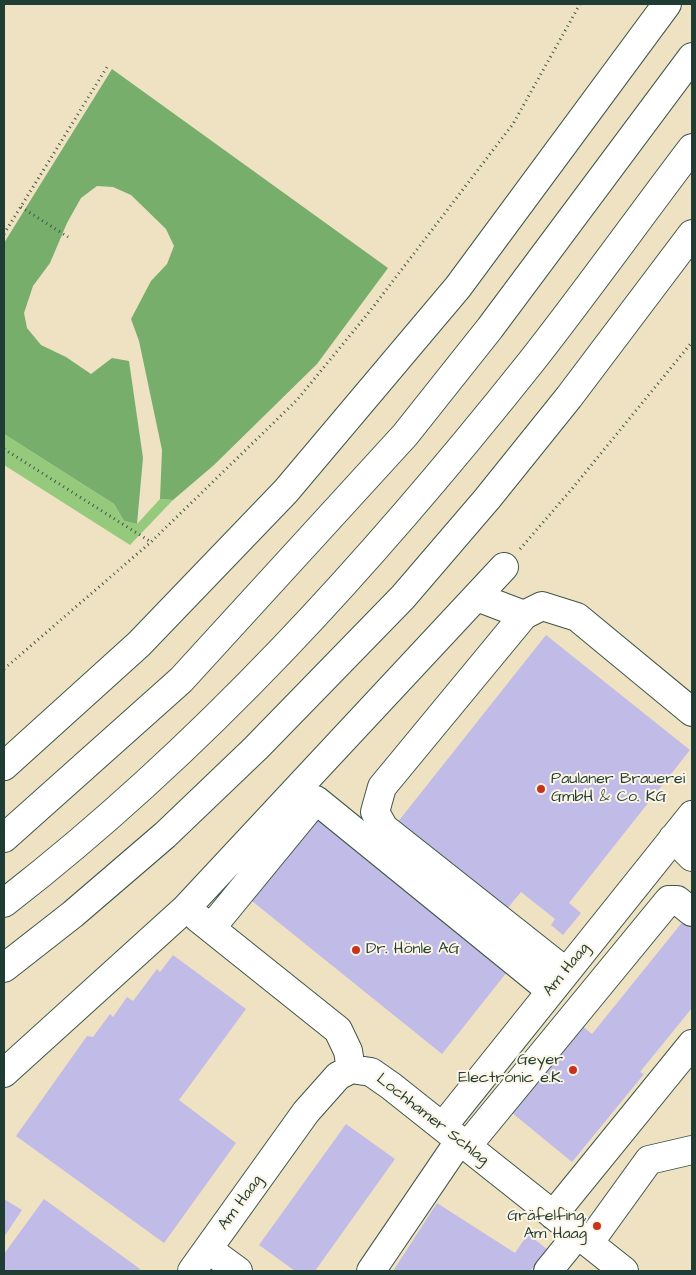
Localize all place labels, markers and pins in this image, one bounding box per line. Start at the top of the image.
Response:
place label: Paulaner Brauerei GmbH & Co. KG [551,770,685,808]
marker: Paulaner Brauerei GmbH & Co. KG [535,783,547,795]
place label: Dr. Hönle AG [366,940,459,960]
marker: Dr. Hönle AG [350,944,362,956]
place label: Geyer Electronic e.K. [458,1051,563,1089]
marker: Geyer Electronic e.K. [567,1064,579,1076]
place label: Gräfelfing, Am Haag [507,1207,587,1245]
marker: Gräfelfing, Am Haag [591,1220,603,1232]

